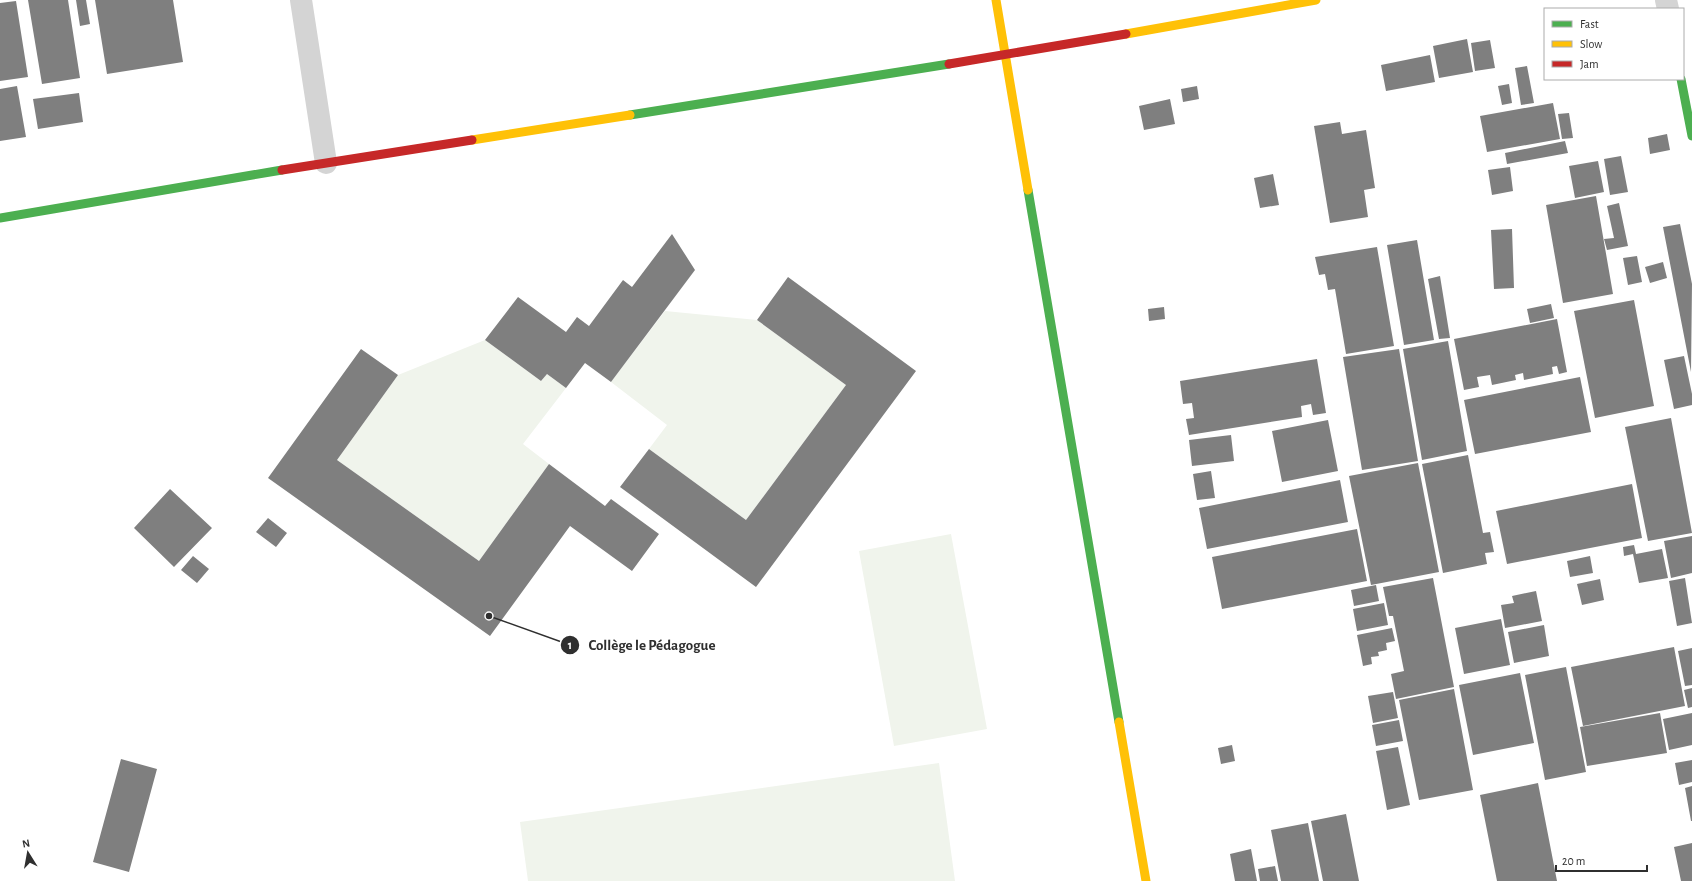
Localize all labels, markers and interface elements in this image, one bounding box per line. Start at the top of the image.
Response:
legend [1544,8,1684,80]
text: Fast [1580,18,1599,30]
text: Slow [1580,38,1602,50]
text: Jam [1580,58,1599,70]
callout: Collège le Pédagogue [560,631,723,658]
text: Collège le Pédagogue [588,638,716,653]
text: 1 [568,639,572,651]
north arrow [8,833,48,873]
text: N [21,838,31,850]
scale bar [1556,847,1647,873]
text: 20 m [1562,855,1585,867]

